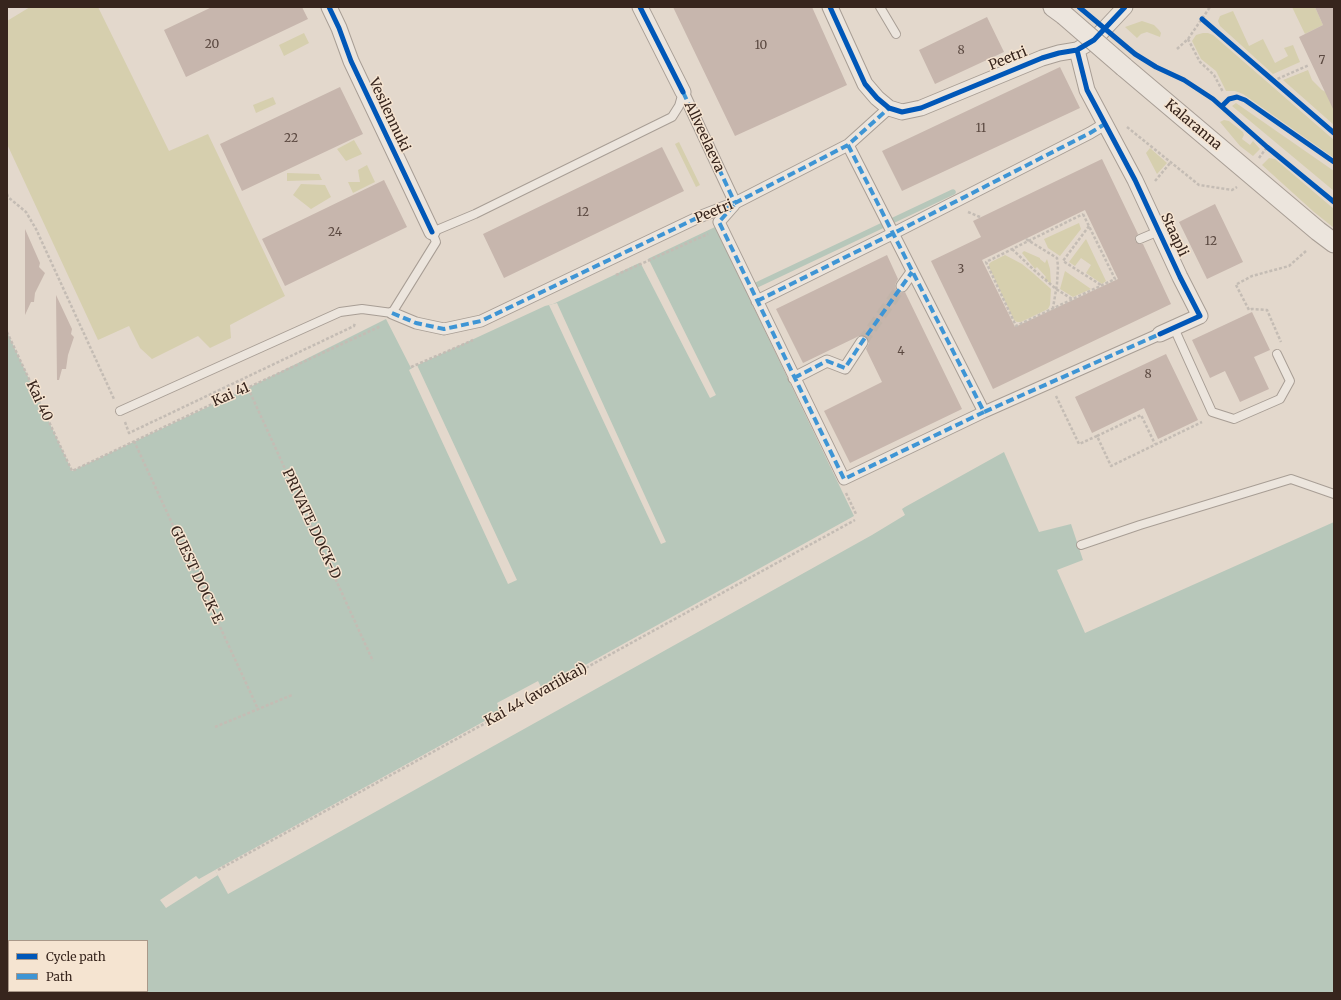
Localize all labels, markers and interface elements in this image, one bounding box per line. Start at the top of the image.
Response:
house number: 20 [205,38,219,52]
house number: 10 [755,39,767,53]
house number: 8 [957,44,965,58]
street label: Peetri [986,44,1030,74]
house number: 7 [1319,54,1325,68]
street label: Vesilennuki [365,76,413,154]
street label: Kalaranna [1161,96,1225,154]
street label: Allveelaeva [680,99,728,175]
house number: 11 [976,122,986,136]
house number: 22 [284,132,298,146]
street label: Peetri [692,197,736,227]
house number: 12 [577,206,589,220]
street label: Staapli [1157,211,1191,259]
house number: 24 [328,226,342,240]
house number: 12 [1205,235,1217,249]
house number: 3 [958,263,964,277]
house number: 4 [897,345,905,359]
house number: 8 [1144,368,1152,382]
street label: Kai 40 [22,378,56,424]
street label: Kai 41 [210,379,252,411]
street label: PRIVATE DOCK-D [278,466,344,582]
street label: GUEST DOCK-E [166,524,226,626]
street label: Kai 44 (avariikai) [482,660,590,730]
legend [8,940,148,992]
text: Cycle path [46,949,106,964]
text: Path [46,969,72,984]

